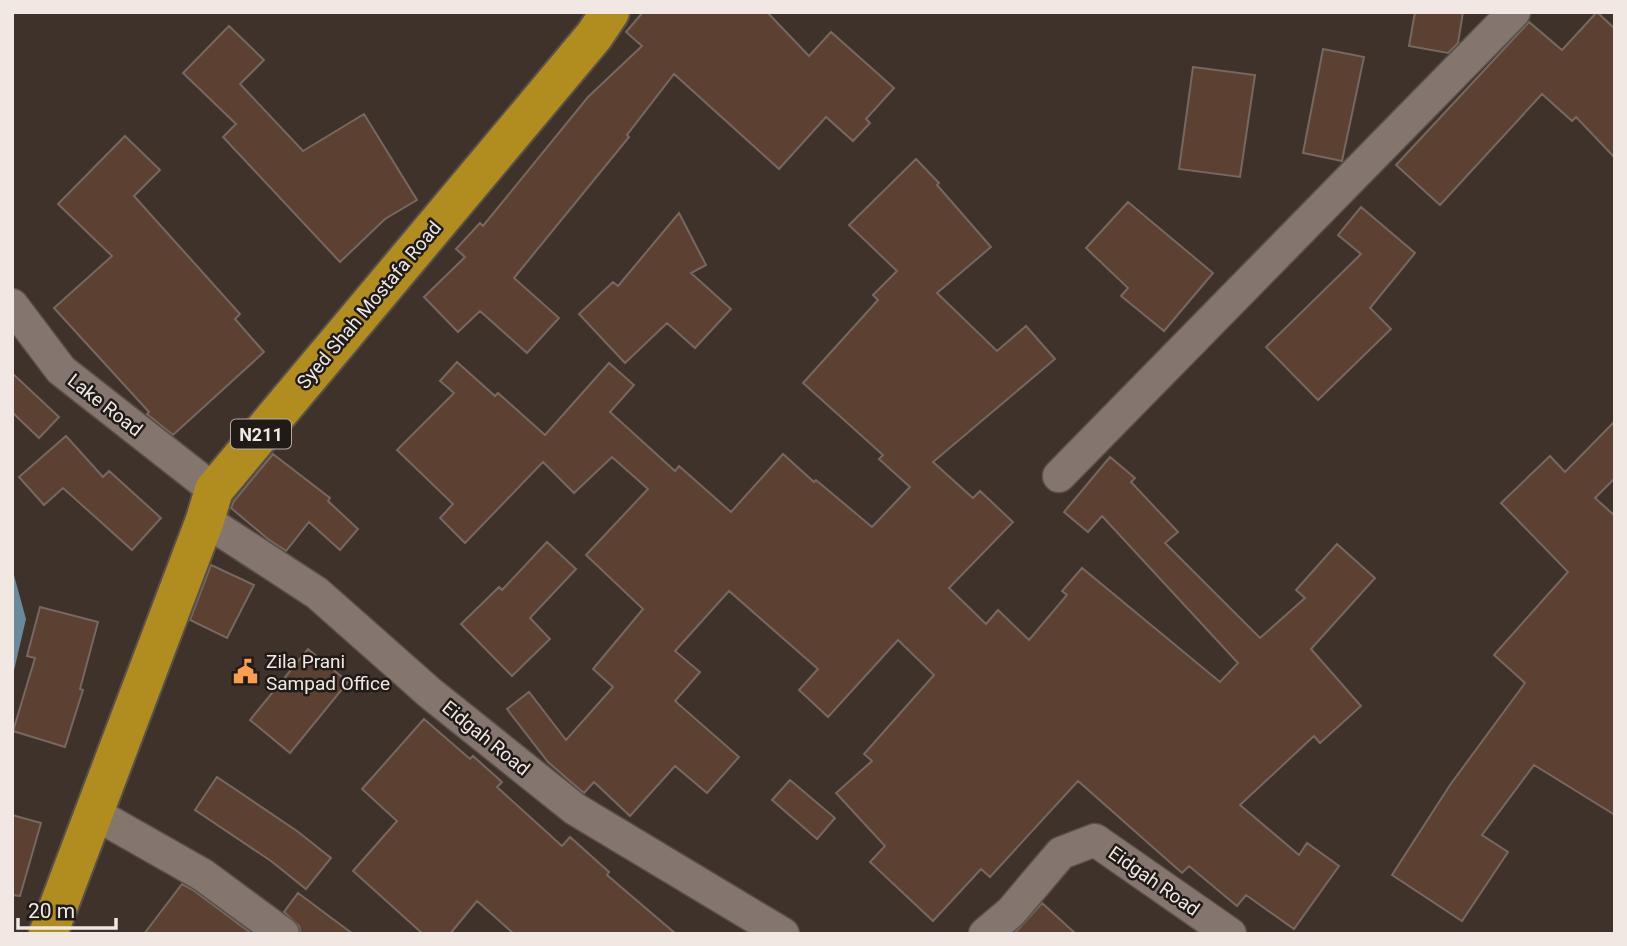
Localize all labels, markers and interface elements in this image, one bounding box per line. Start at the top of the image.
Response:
street label: Syed Shah Mostafa Road [292,216,446,394]
street label: Lake Road [63,369,147,441]
road number: N211 [231,420,291,448]
place label: Zila Prani Sampad Office [266,650,390,695]
public building icon: Zila Prani Sampad Office [232,658,260,686]
street label: Eidgah Road [438,696,534,780]
street label: Eidgah Road [1104,841,1204,921]
scale bar [18,886,116,930]
text: 20 m [28,899,75,923]

